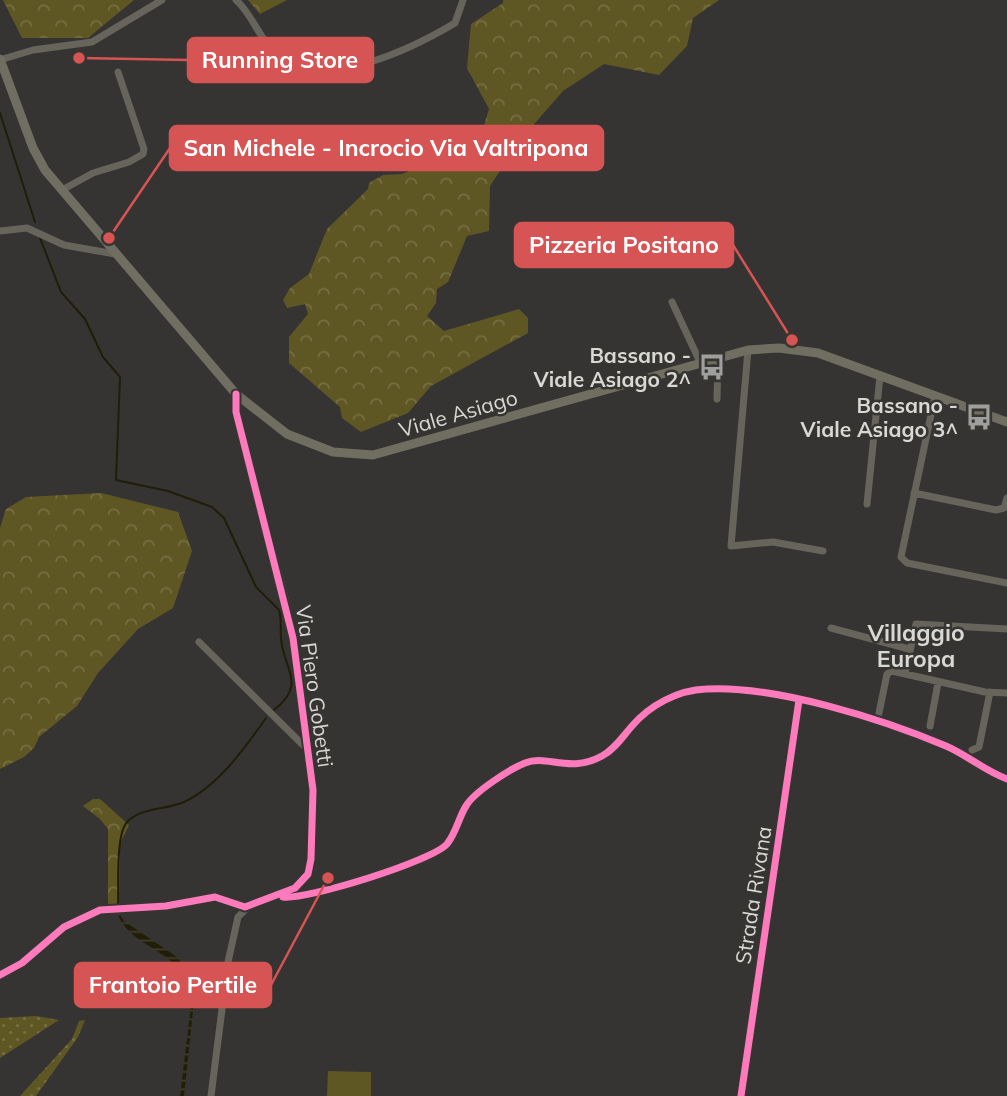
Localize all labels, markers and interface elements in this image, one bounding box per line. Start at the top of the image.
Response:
callout: Running Store [188,38,373,82]
text: Running Store [202,45,358,74]
callout: San Michele - Incrocio Via Valtripona [170,126,603,170]
text: San Michele - Incrocio Via Valtripona [184,133,588,162]
callout: Pizzeria Positano [515,223,733,267]
text: Pizzeria Positano [529,230,719,259]
place label: Bassano - Viale Asiago 2^ [533,342,691,392]
bus stop icon: Bassano - Viale Asiago 2^ [697,352,727,382]
street label: Viale Asiago [396,384,520,442]
place label: Bassano - Viale Asiago 3^ [800,392,958,442]
bus stop icon: Bassano - Viale Asiago 3^ [964,402,994,432]
street label: Via Piero Gobetti [291,603,339,769]
district label: Villaggio Europa [866,618,965,673]
street label: Strada Rivana [729,824,777,966]
callout: Frantoio Pertile [75,963,271,1007]
text: Frantoio Pertile [89,970,257,999]

